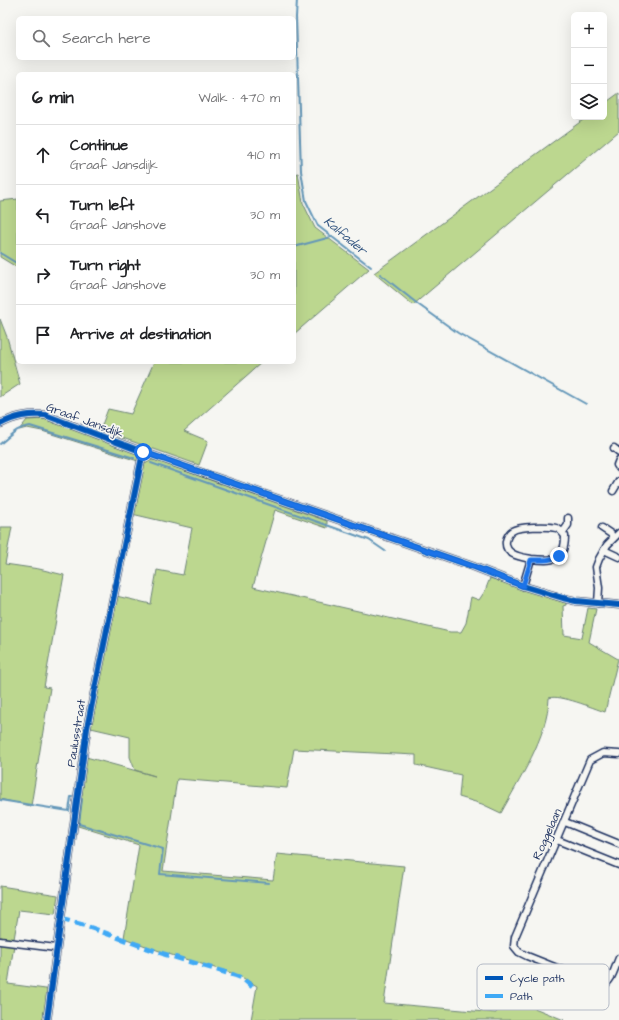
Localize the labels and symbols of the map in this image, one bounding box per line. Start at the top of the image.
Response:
water label: Kalfader [320,212,372,260]
street label: Graaf Jansdijk [44,399,126,443]
route start [134,443,152,461]
route end [550,547,568,565]
street label: Paulusstraat [63,698,90,768]
street label: Roggelaan [529,806,567,863]
legend [477,964,609,1010]
text: Cycle path [510,971,565,987]
text: Path [510,989,533,1004]

